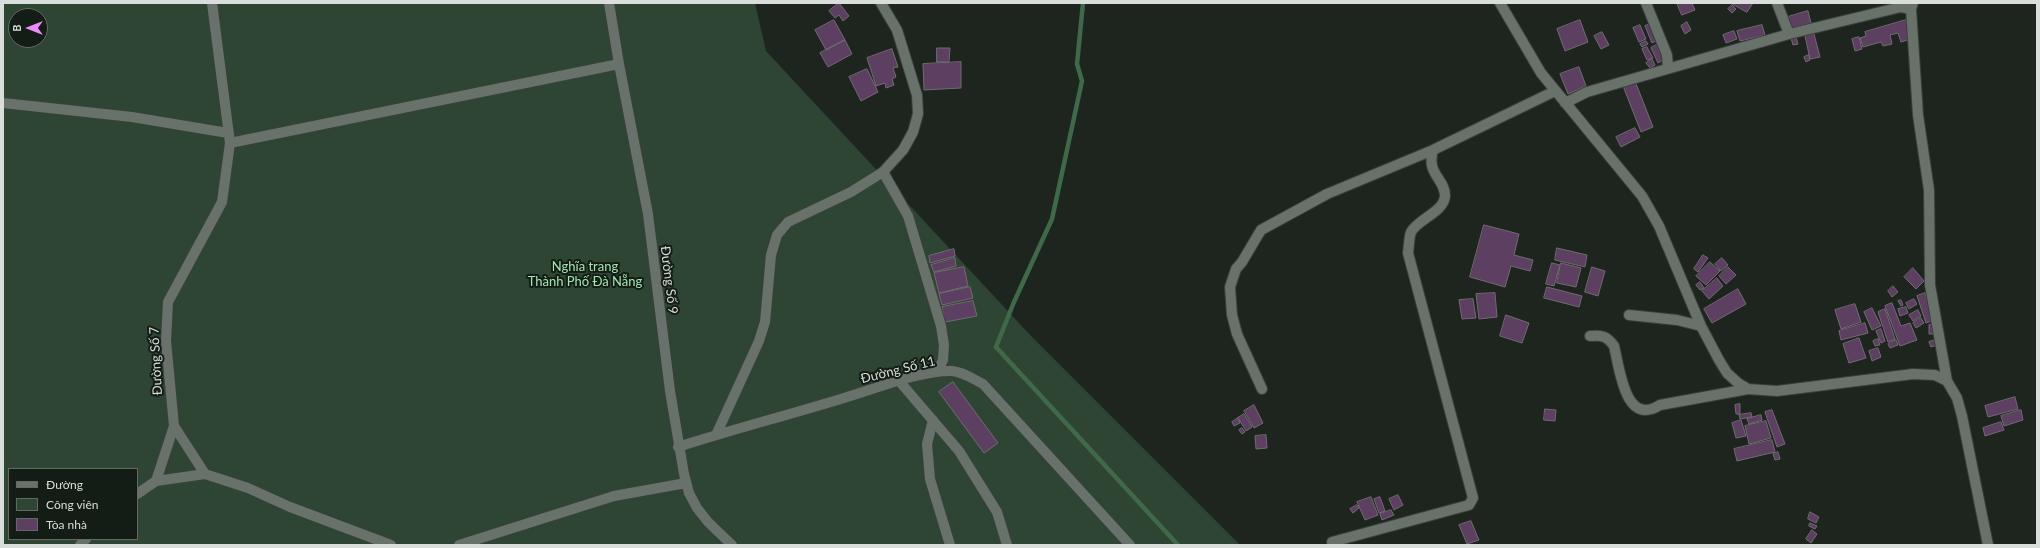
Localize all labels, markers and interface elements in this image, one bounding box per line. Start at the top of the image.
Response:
north arrow [8,8,48,48]
text: B [10,24,23,32]
street label: Đường Số 9 [657,245,681,315]
park label: Nghĩa trang Thành Phố Đà Nẵng [528,259,642,290]
street label: Đường Số 7 [146,326,166,396]
street label: Đường Số 11 [859,353,937,387]
legend [8,468,138,540]
text: Đường [46,477,83,492]
text: Công viên [46,497,99,512]
text: Tòa nhà [46,517,87,532]

